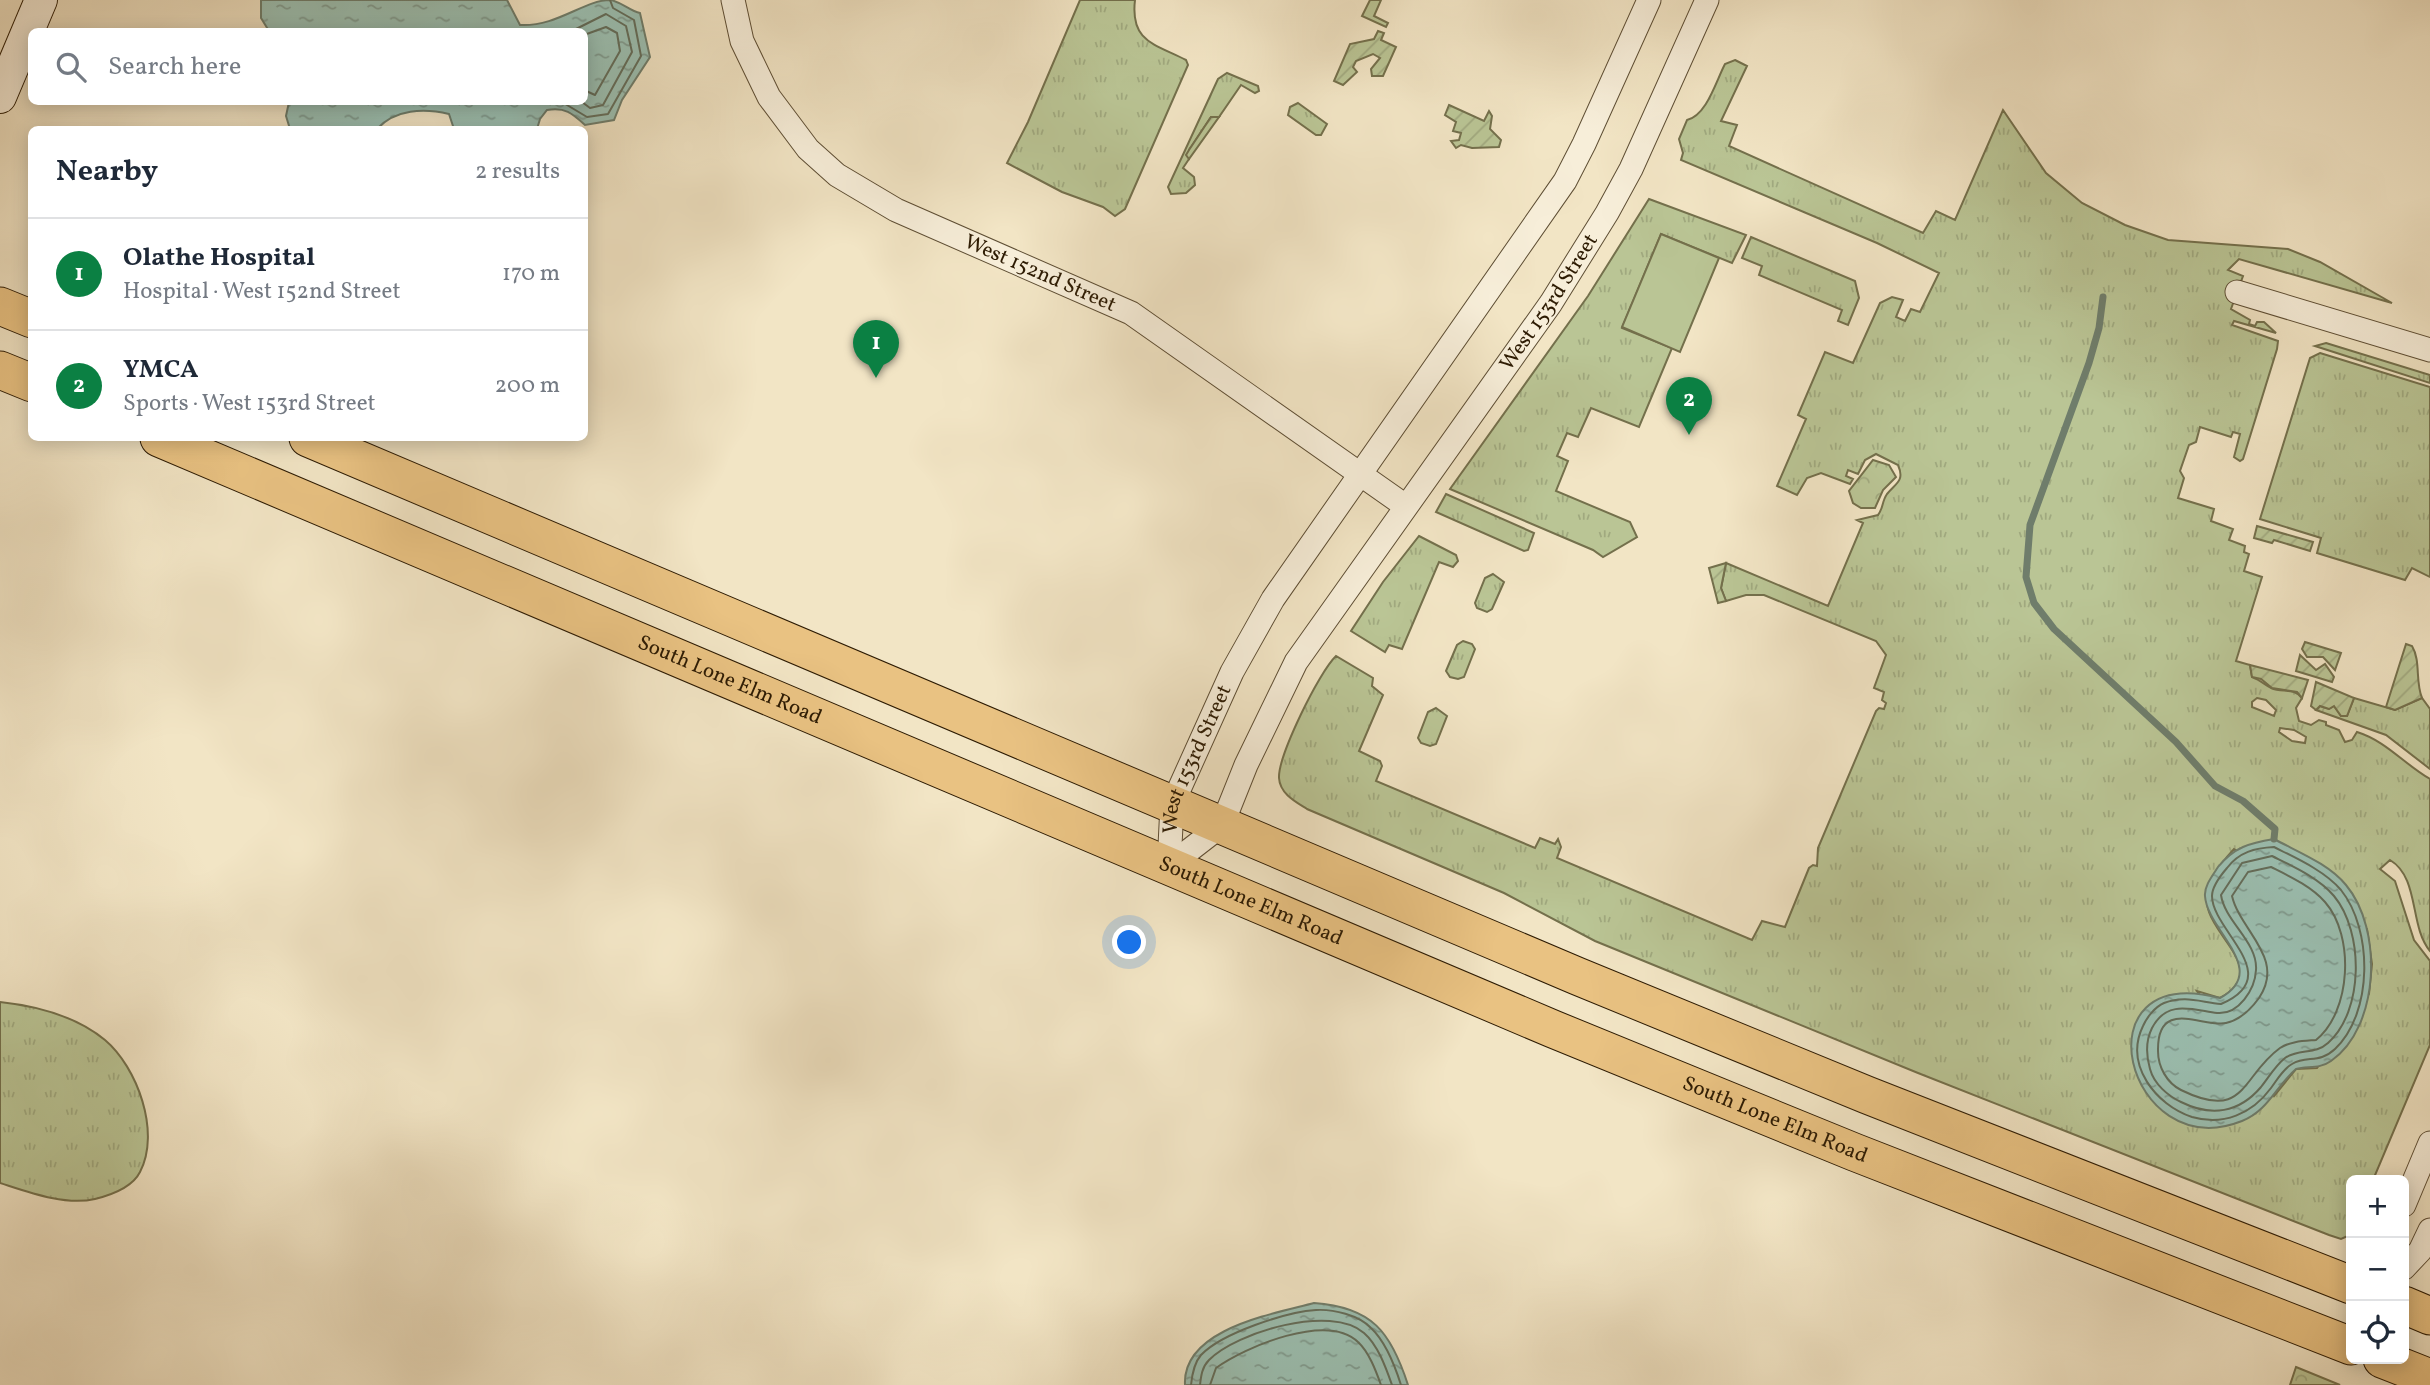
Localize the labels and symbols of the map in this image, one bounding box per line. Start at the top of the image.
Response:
street label: West 152nd Street [960,227,1121,319]
street label: West 153rd Street [1493,228,1605,377]
pin: 1 [853,320,899,378]
pin: 2 [1666,377,1712,435]
street label: South Lone Elm Road [633,628,826,732]
street label: West 153rd Street [1156,680,1239,834]
street label: South Lone Elm Road [1154,849,1348,953]
your location [1112,925,1146,959]
street label: South Lone Elm Road [1678,1069,1872,1170]

